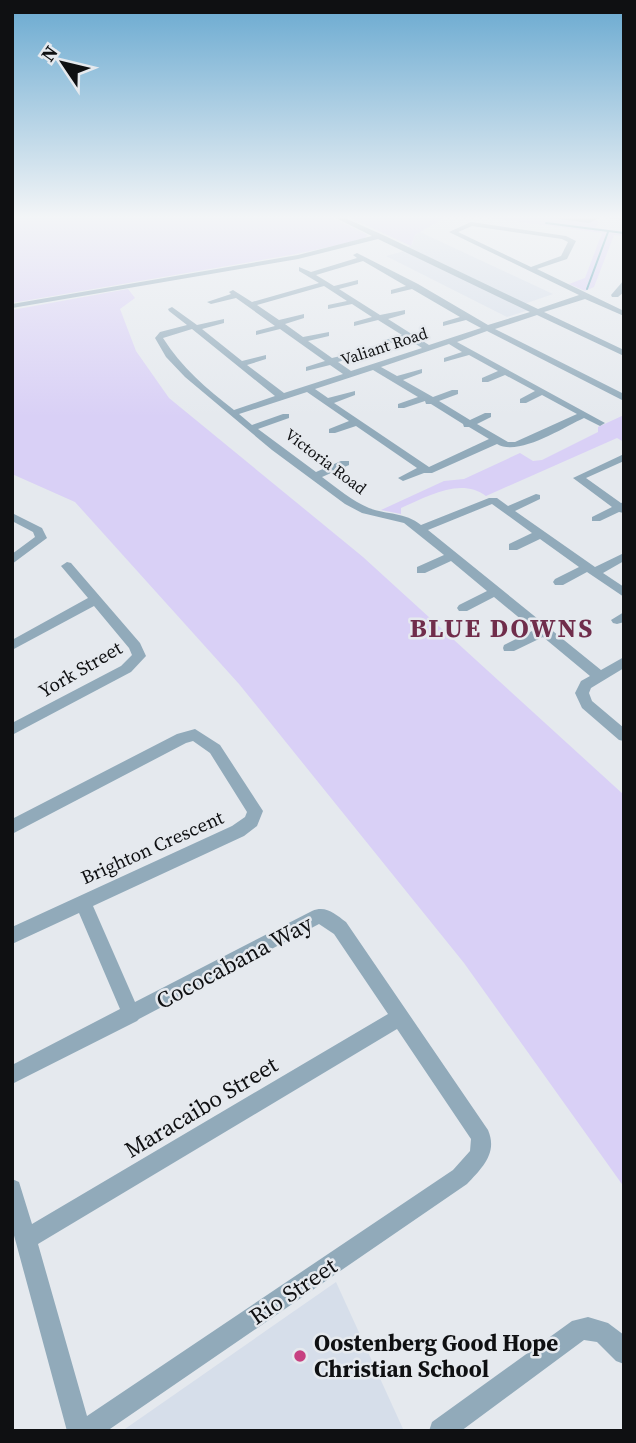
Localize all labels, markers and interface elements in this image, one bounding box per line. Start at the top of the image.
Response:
north arrow [28,28,98,98]
text: N [34,40,64,66]
street label: Valiant Road [338,322,430,370]
street label: Victoria Road [281,423,371,499]
district label: BLUE DOWNS [410,610,594,646]
street label: York Street [33,634,127,703]
street label: Brighton Crescent [77,804,228,890]
street label: Cococabana Way [150,907,318,1017]
street label: Maracaibo Street [118,1048,284,1165]
street label: Rio Street [243,1250,344,1332]
place label: Oostenberg Good Hope Christian School [314,1327,558,1385]
marker: Oostenberg Good Hope Christian School [292,1348,308,1364]

